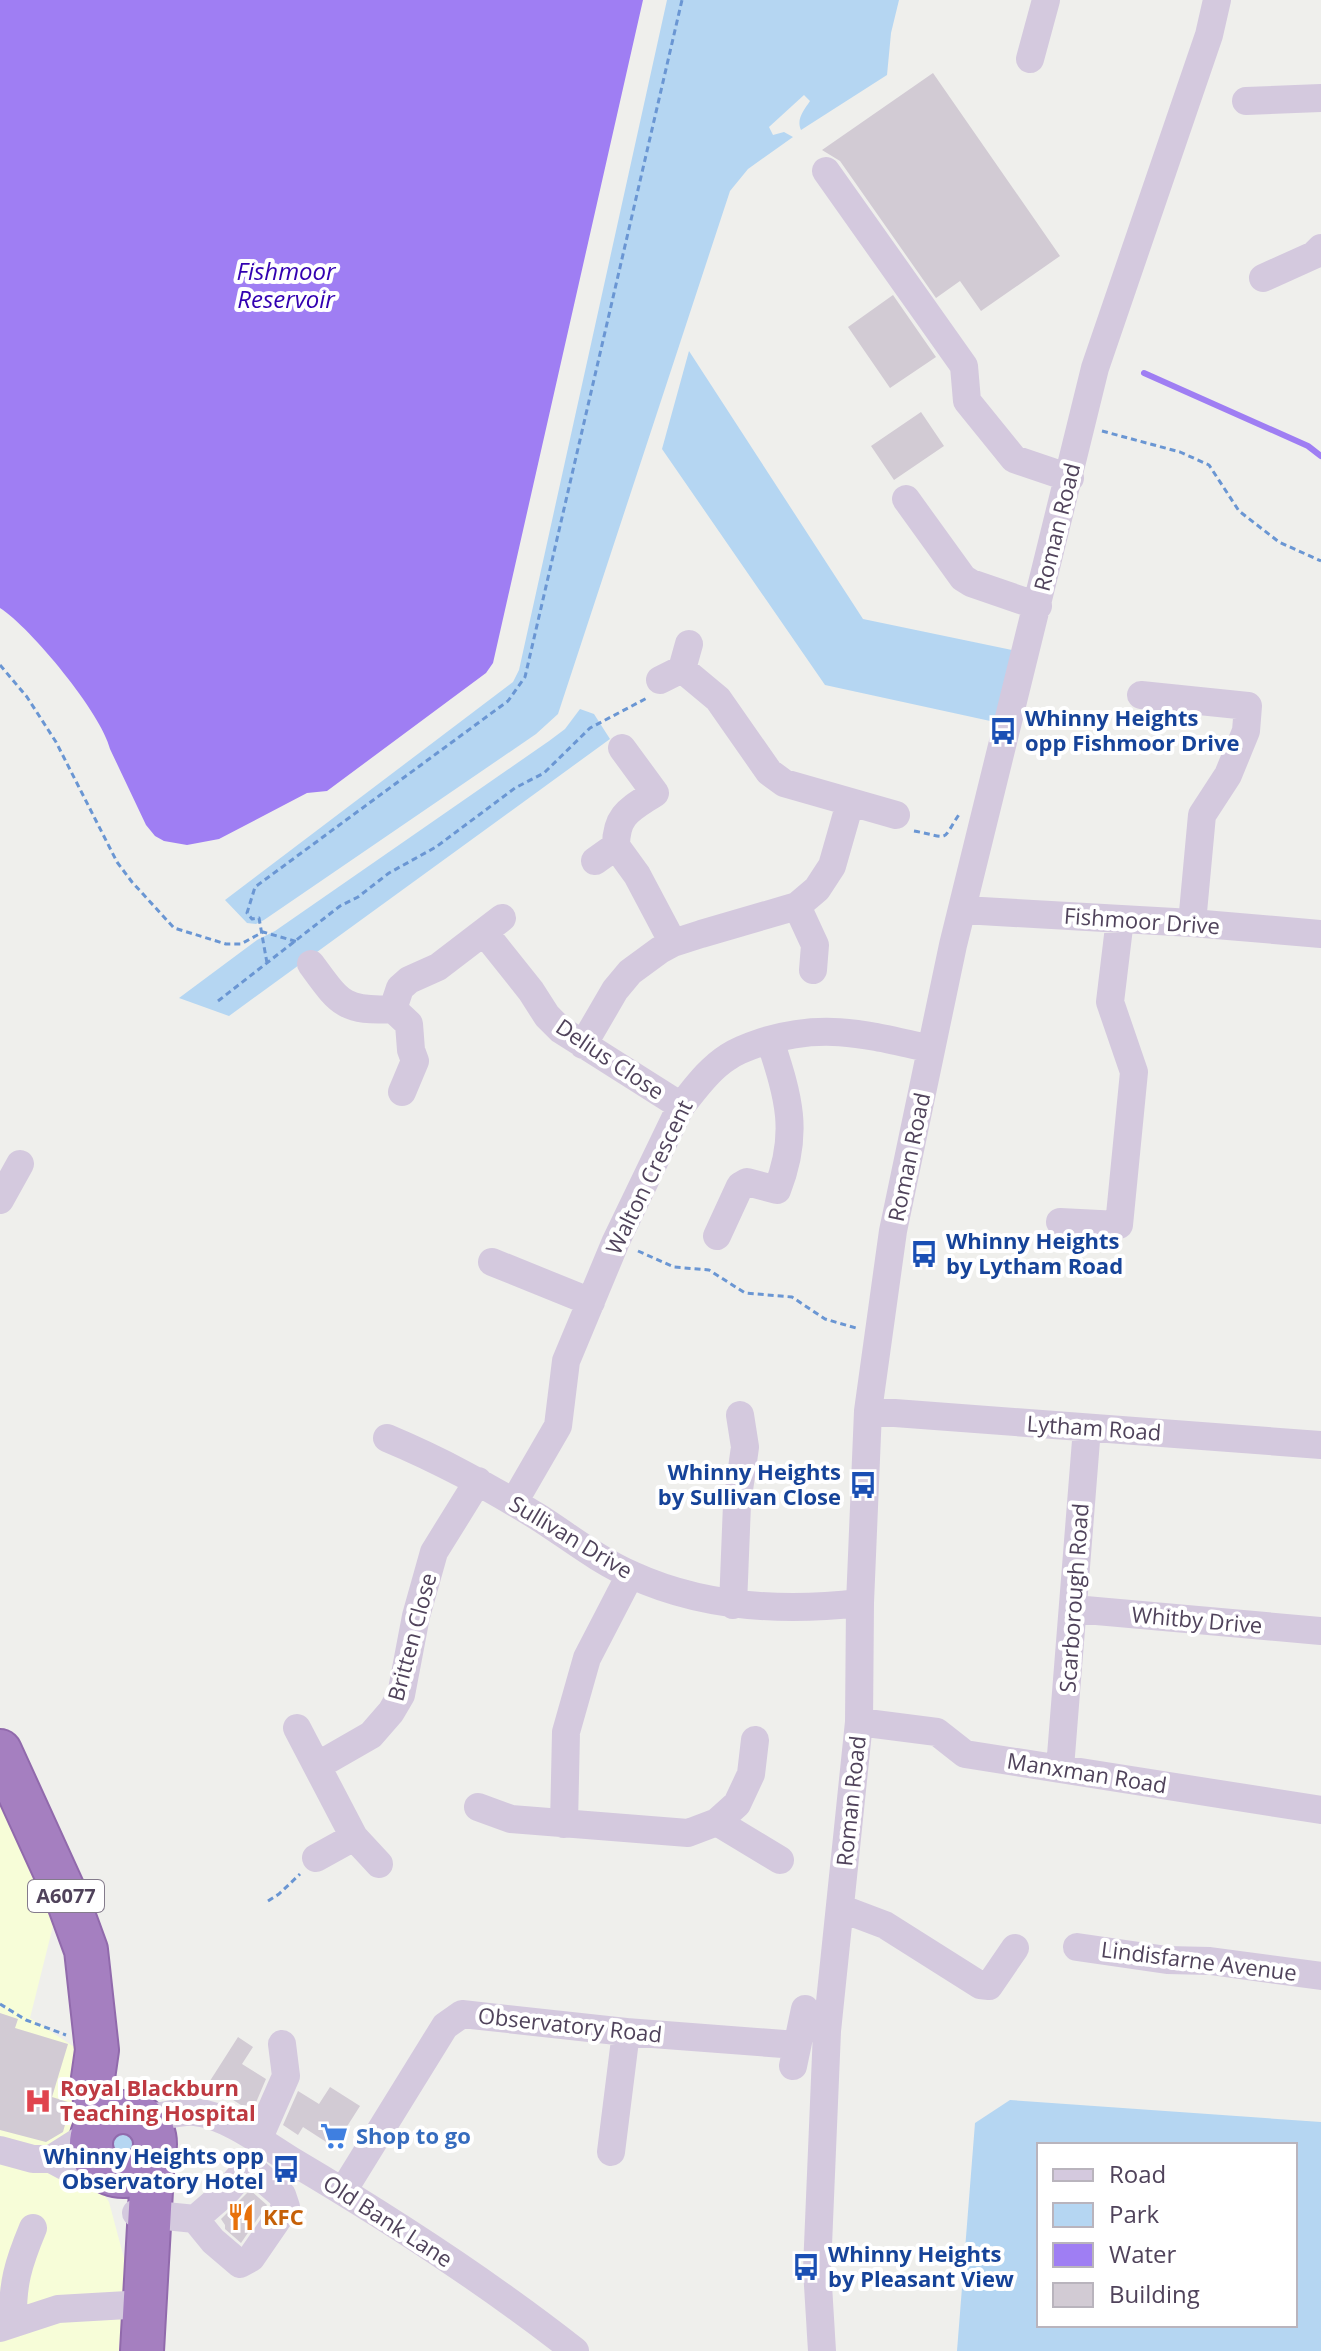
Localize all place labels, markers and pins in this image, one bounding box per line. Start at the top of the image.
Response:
place label: Whinny Heights opp Fishmoor Drive [1025,702,1239,757]
bus stop icon: Whinny Heights opp Fishmoor Drive [988,716,1018,746]
place label: Whinny Heights by Lytham Road [946,1225,1123,1280]
bus stop icon: Whinny Heights by Lytham Road [909,1239,939,1269]
place label: Whinny Heights by Sullivan Close [658,1456,841,1511]
bus stop icon: Whinny Heights by Sullivan Close [848,1470,878,1500]
place label: Royal Blackburn Teaching Hospital [60,2072,256,2127]
hospital icon: Royal Blackburn Teaching Hospital [23,2086,53,2116]
place label: Shop to go [356,2120,471,2150]
supermarket icon: Shop to go [319,2121,349,2151]
place label: Whinny Heights opp Observatory Hotel [43,2140,264,2195]
bus stop icon: Whinny Heights opp Observatory Hotel [271,2154,301,2184]
place label: KFC [263,2201,304,2231]
restaurant icon: KFC [226,2202,256,2232]
place label: Whinny Heights by Pleasant View [828,2238,1014,2293]
bus stop icon: Whinny Heights by Pleasant View [791,2252,821,2282]

